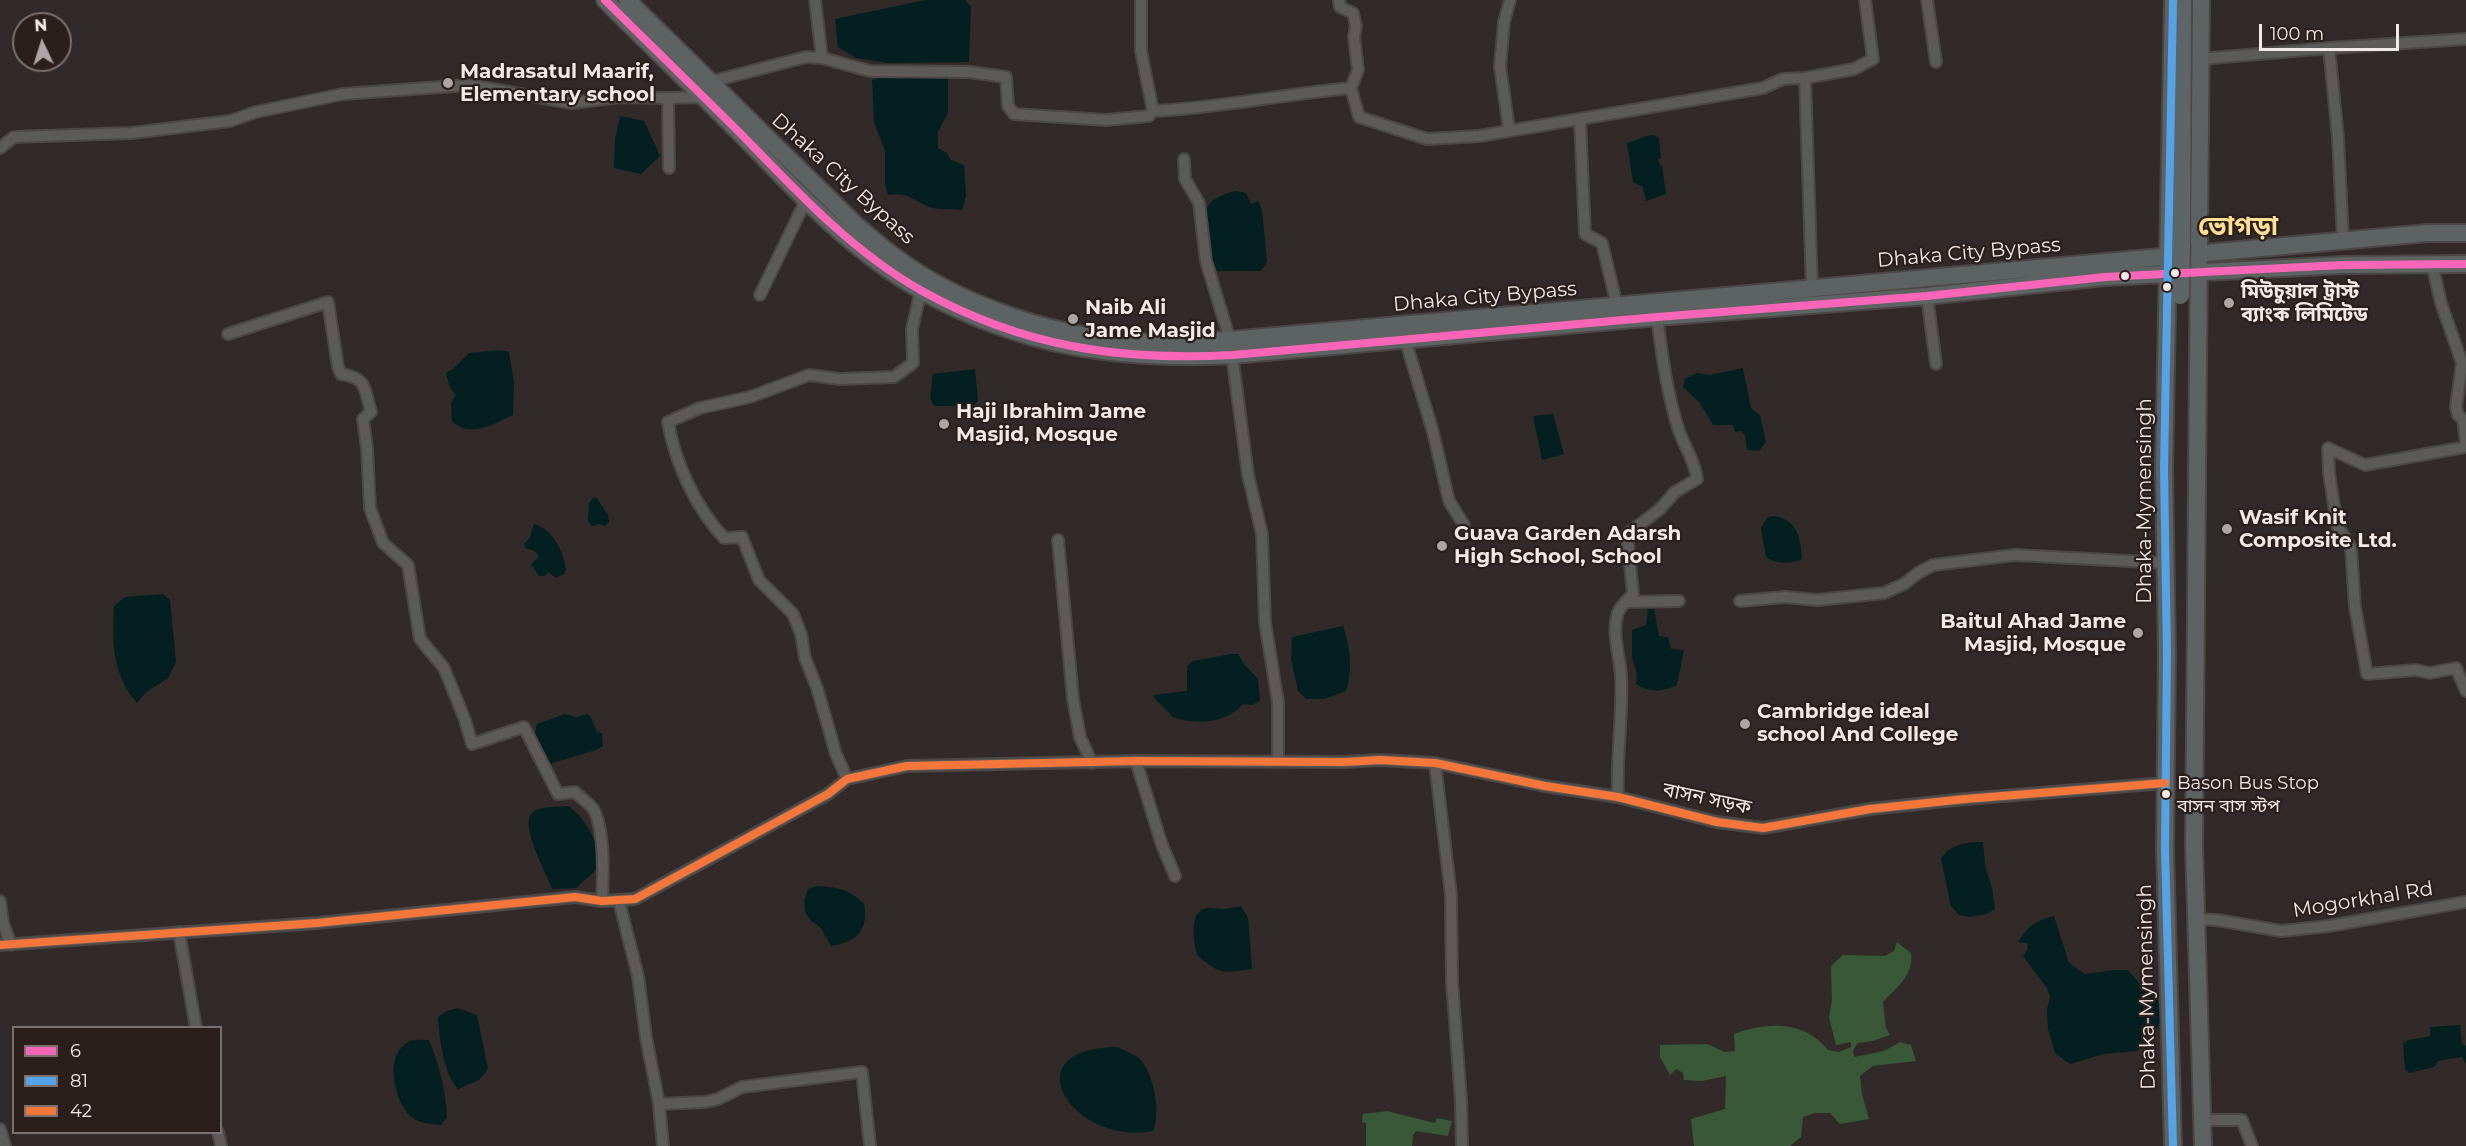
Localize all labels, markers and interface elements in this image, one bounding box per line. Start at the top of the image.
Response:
north arrow [12,12,72,72]
scale bar [2262,12,2402,50]
text: N [34,16,48,35]
text: 100 m [2270,23,2324,45]
place label: Madrasatul Maarif, Elementary school [460,60,655,107]
marker: Madrasatul Maarif, Elementary school [441,76,455,90]
street label: Dhaka City Bypass [767,108,919,250]
district label: ভোগড়া [2198,211,2278,243]
street label: Dhaka City Bypass [1876,233,2062,273]
unlabelled marker [2169,267,2181,279]
unlabelled marker [2119,270,2131,282]
street label: Dhaka City Bypass [1392,277,1578,317]
place label: মিউচুয়াল ট্রাস্ট ব্যাংক লিমিটেড [2241,280,2368,327]
unlabelled marker [2161,281,2173,293]
place label: Naib Ali Jame Masjid [1085,296,1216,343]
marker: মিউচুয়াল ট্রাস্ট ব্যাংক লিমিটেড [2222,296,2236,310]
marker: Naib Ali Jame Masjid [1066,312,1080,326]
street label: Dhaka-Mymensingh [2133,398,2157,604]
place label: Haji Ibrahim Jame Masjid, Mosque [956,400,1146,447]
marker: Haji Ibrahim Jame Masjid, Mosque [937,417,951,431]
place label: Wasif Knit Composite Ltd. [2239,506,2397,553]
place label: Guava Garden Adarsh High School, School [1454,522,1681,569]
marker: Wasif Knit Composite Ltd. [2220,522,2234,536]
marker: Guava Garden Adarsh High School, School [1435,539,1449,553]
place label: Baitul Ahad Jame Masjid, Mosque [1940,610,2126,657]
marker: Baitul Ahad Jame Masjid, Mosque [2131,626,2145,640]
place label: Cambridge ideal school And College [1757,700,1958,747]
marker: Cambridge ideal school And College [1738,717,1752,731]
place label: Bason Bus Stop বাসন বাস স্টপ [2177,773,2319,816]
street label: বাসন সড়ক [1661,778,1753,820]
marker: Bason Bus Stop বাসন বাস স্টপ [2160,788,2172,800]
street label: Mogorkhal Rd [2291,877,2435,923]
street label: Dhaka-Mymensingh [2133,884,2161,1090]
legend [12,1026,222,1134]
text: 6 [70,1040,81,1062]
text: 81 [70,1070,88,1092]
text: 42 [70,1100,92,1122]

